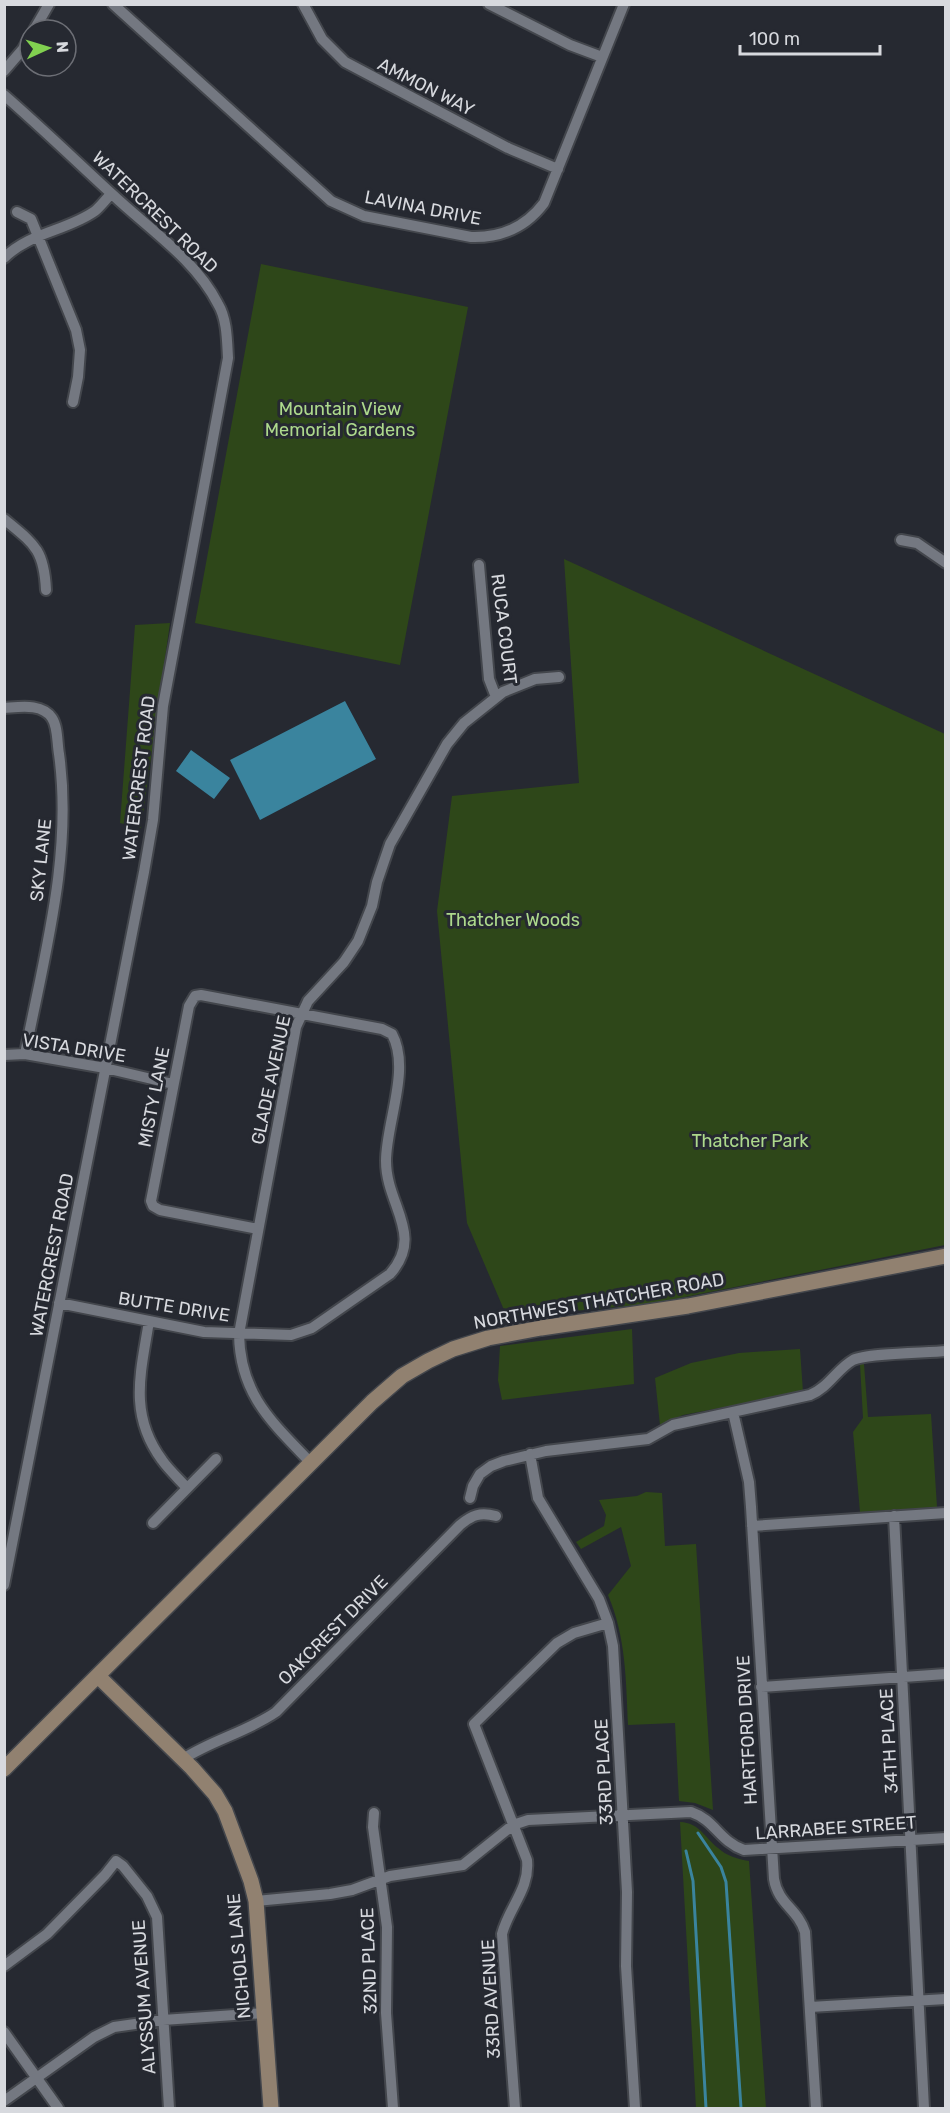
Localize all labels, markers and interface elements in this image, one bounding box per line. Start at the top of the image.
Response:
north arrow [18,18,78,78]
scale bar [740,18,880,56]
text: 100 m [749,28,800,50]
text: N [53,41,72,53]
street label: AMMON WAY [374,53,478,121]
street label: WATERCREST ROAD [88,146,222,278]
street label: LAVINA DRIVE [363,186,483,230]
park label: Mountain View Memorial Gardens [265,398,415,441]
street label: RUCA COURT [486,573,522,685]
street label: WATERCREST ROAD [118,694,160,862]
street label: SKY LANE [26,817,56,903]
park label: Thatcher Woods [446,909,580,931]
street label: GLADE AVENUE [247,1013,295,1147]
street label: VISTA DRIVE [21,1029,127,1067]
street label: MISTY LANE [133,1045,175,1149]
park label: Thatcher Park [691,1130,809,1152]
street label: WATERCREST ROAD [25,1171,79,1339]
street label: NORTHWEST THATCHER ROAD [472,1268,726,1334]
street label: BUTTE DRIVE [117,1287,231,1327]
street label: OAKCREST DRIVE [274,1571,392,1689]
street label: HARTFORD DRIVE [732,1655,762,1805]
street label: 34TH PLACE [875,1688,903,1794]
street label: 33RD PLACE [590,1718,618,1826]
street label: LARRABEE STREET [755,1811,917,1845]
street label: NICHOLS LANE [223,1892,255,2020]
street label: 32ND PLACE [356,1907,382,2015]
street label: ALYSSUM AVENUE [128,1919,160,2075]
street label: 33RD AVENUE [477,1939,505,2059]

